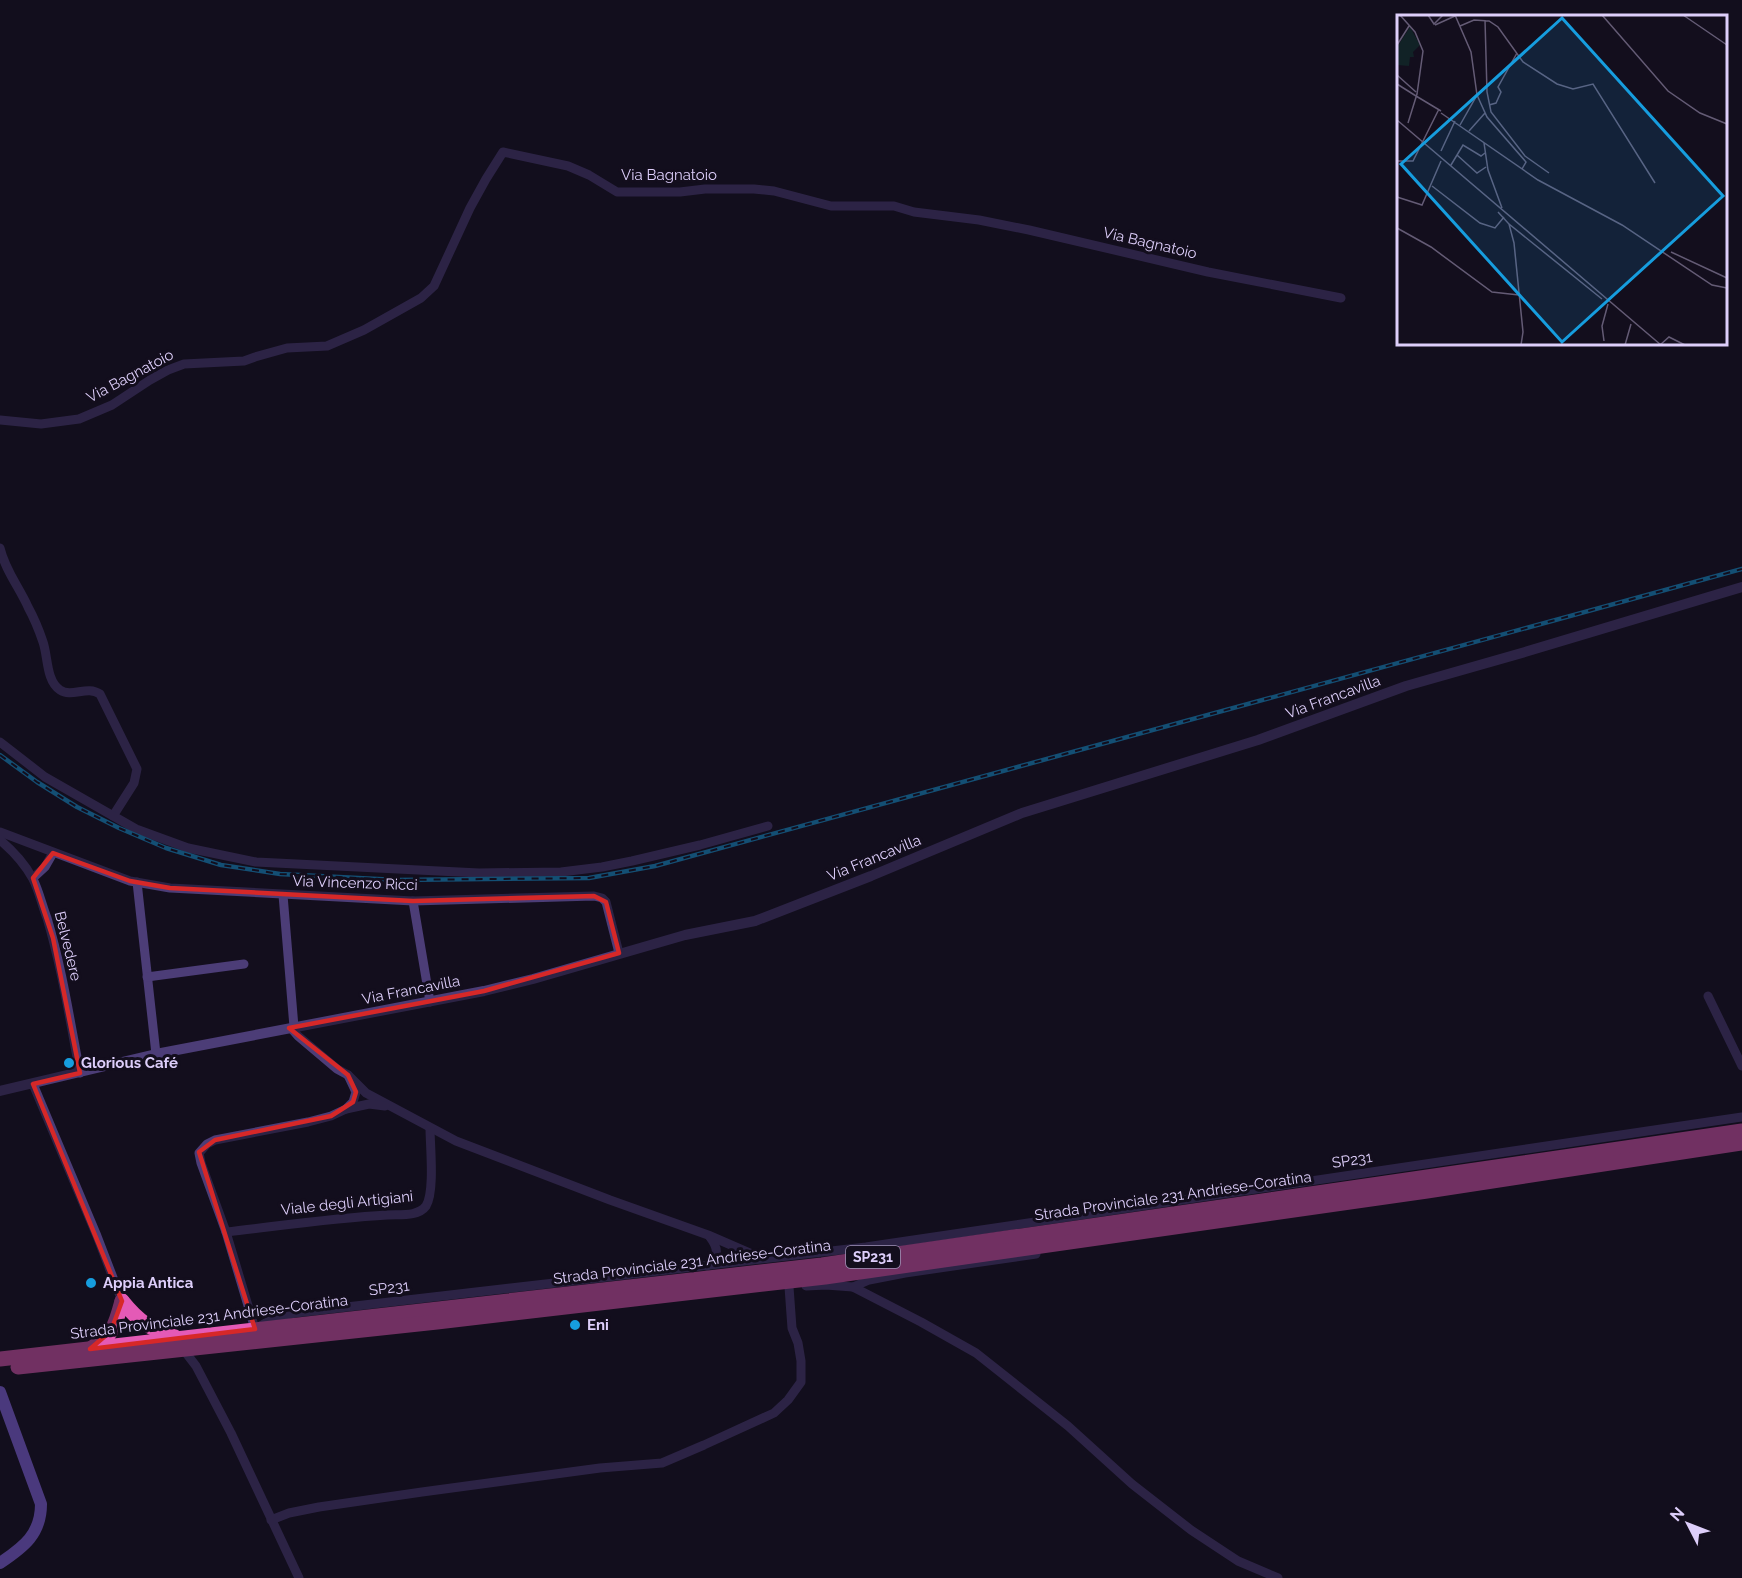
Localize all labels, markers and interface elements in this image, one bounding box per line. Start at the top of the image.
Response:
inset map [1397,15,1727,345]
street label: Via Bagnatoio [621,166,717,184]
street label: Via Bagnatoio [1101,223,1199,263]
street label: Via Bagnatoio [83,346,177,406]
street label: Via Francavilla [1283,672,1383,722]
street label: Via Francavilla [824,831,924,885]
street label: Via Vincenzo Ricci [292,872,418,894]
street label: Belvedere [51,909,85,983]
street label: Via Francavilla [360,972,462,1008]
place label: Glorious Café [81,1054,178,1072]
marker: Glorious Café [62,1056,76,1070]
street label: SP231 [1330,1148,1374,1172]
street label: Strada Provinciale 231 Andriese-Coratina [1033,1168,1313,1224]
street label: Viale degli Artigiani [280,1187,414,1219]
street label: Strada Provinciale 231 Andriese-Coratina [552,1236,832,1288]
road number: SP231 [846,1246,900,1268]
place label: Appia Antica [103,1274,194,1292]
marker: Appia Antica [84,1276,98,1290]
street label: SP231 [368,1277,411,1299]
street label: Strada Provinciale 231 Andriese-Coratina [69,1291,349,1343]
place label: Eni [587,1316,609,1334]
marker: Eni [568,1318,582,1332]
north arrow [1658,1494,1718,1554]
text: N [1666,1503,1688,1525]

